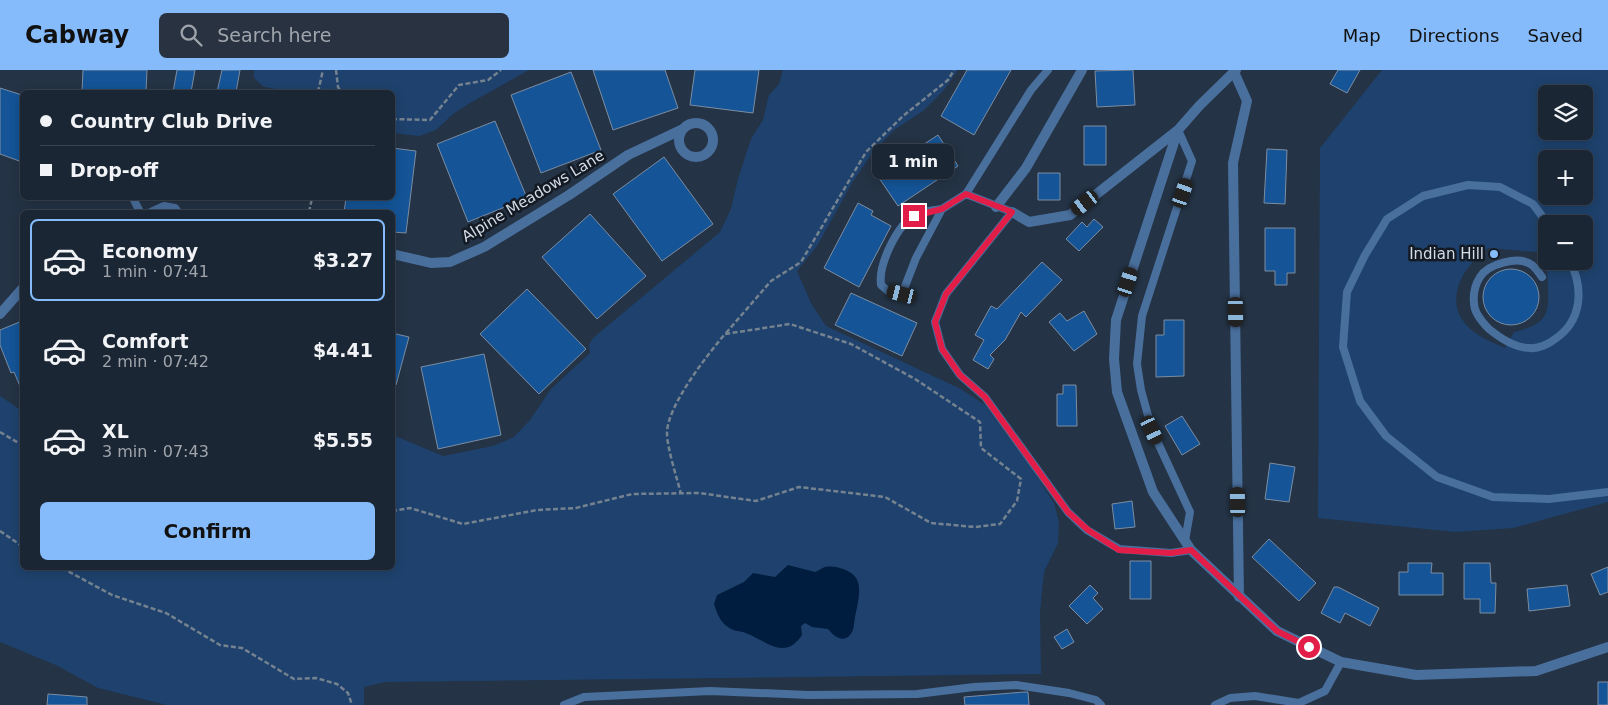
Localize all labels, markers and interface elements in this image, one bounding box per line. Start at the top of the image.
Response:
search box [159,13,509,58]
text: Cabway [25,21,129,49]
icon: search [177,21,205,49]
text: Search here [217,24,331,46]
text: Map [1343,25,1381,46]
text: Directions [1409,25,1499,46]
text: Saved [1527,25,1583,46]
map controls [1538,85,1593,270]
button: layers [1538,85,1593,140]
text: Country Club Drive [70,110,273,132]
callout: 1 min [873,144,955,178]
street label: Alpine Meadows Lane [459,146,607,246]
button: + [1538,150,1593,205]
text: 1 min [888,152,938,171]
text: Drop-off [70,159,158,181]
car [1171,176,1194,210]
car [1068,188,1101,218]
route end [903,205,925,227]
button: − [1538,215,1593,270]
icon: car [42,238,87,283]
text: Economy [102,240,198,262]
place label: Indian Hill [1409,245,1484,263]
marker: Indian Hill [1488,248,1500,260]
text: $3.27 [313,249,373,271]
text: 1 min · 07:41 [102,262,209,281]
car [1116,265,1139,299]
car [885,283,918,305]
car [1228,297,1243,327]
icon: car [42,328,87,373]
text: Comfort [102,330,189,352]
text: $4.41 [313,339,373,361]
text: 2 min · 07:42 [102,352,209,371]
car [1138,413,1165,447]
icon: car [42,418,87,463]
text: XL [102,420,129,442]
text: $5.55 [313,429,373,451]
text: 3 min · 07:43 [102,442,209,461]
car [1230,487,1245,517]
button: Confirm [40,502,375,560]
route start [1298,636,1320,658]

